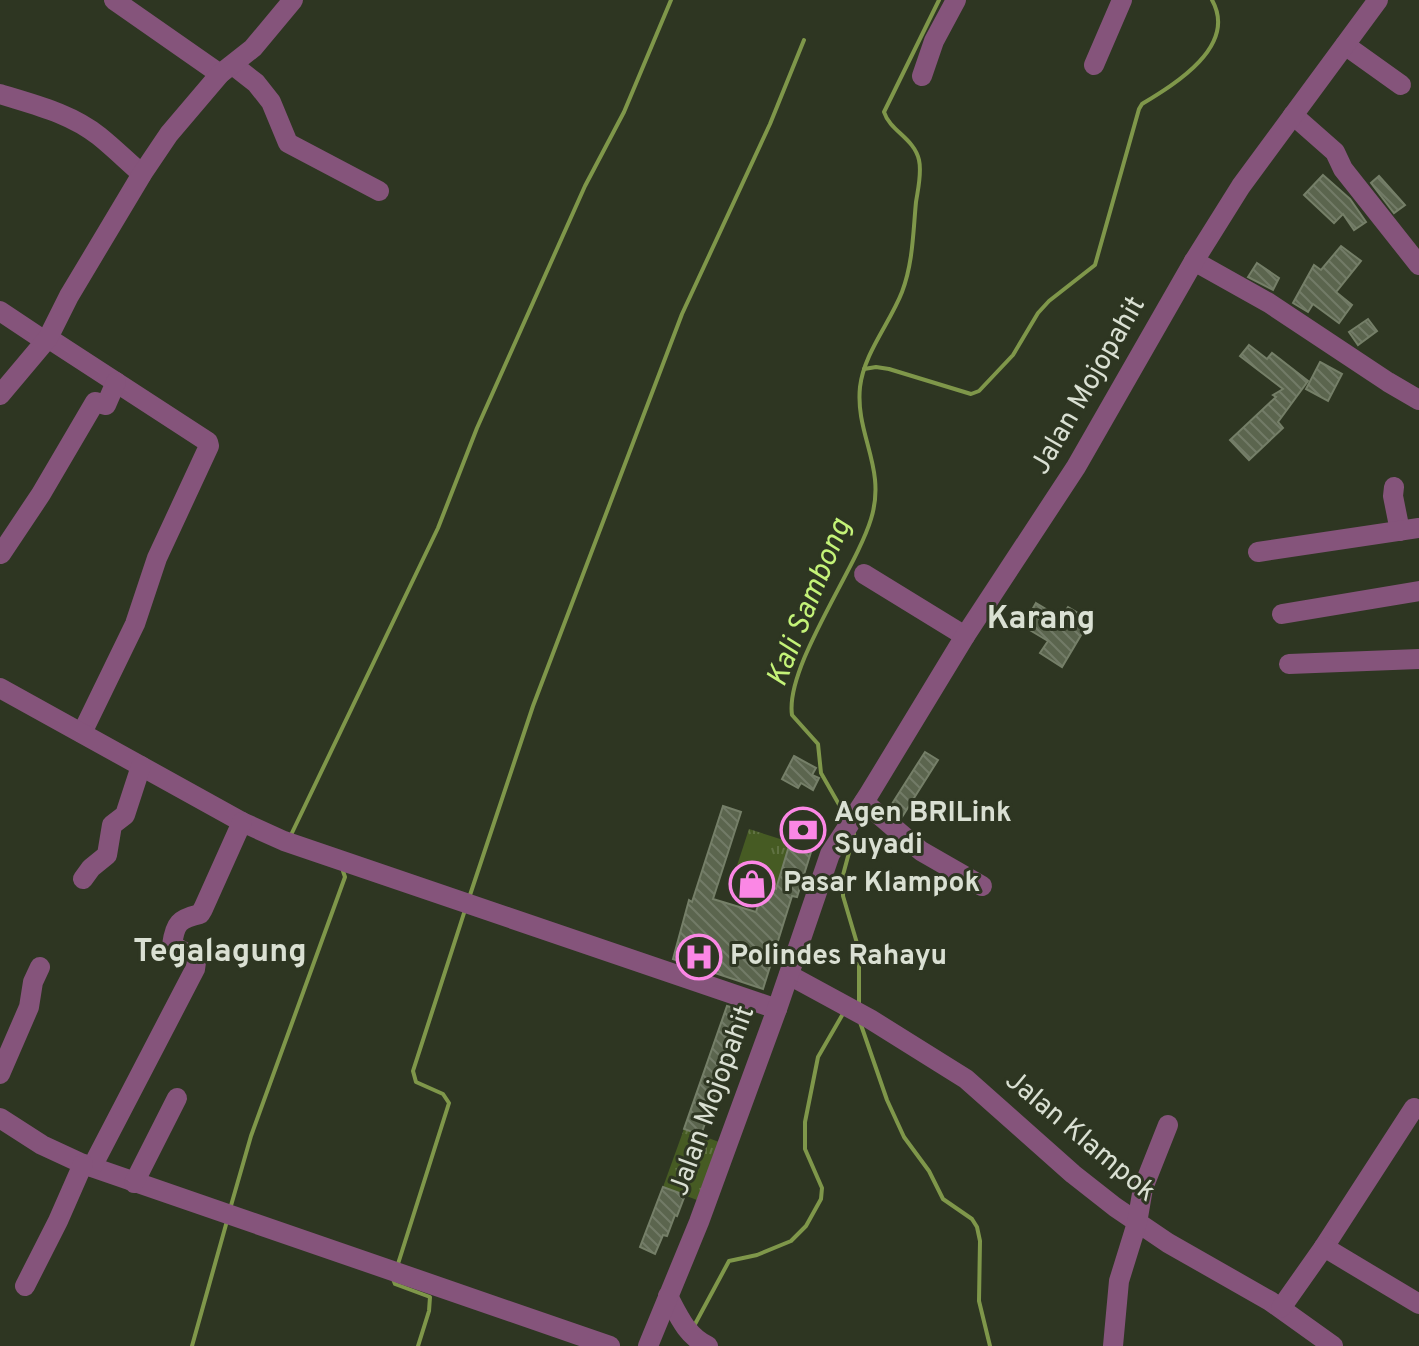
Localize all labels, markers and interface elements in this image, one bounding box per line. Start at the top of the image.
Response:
street label: Jalan Mojopahit [1023,290,1155,482]
water label: Kali Sambong [760,513,861,692]
district label: Karang [987,600,1095,640]
place label: Agen BRILink Suyadi [834,796,1012,864]
bank icon: Agen BRILink Suyadi [779,806,827,854]
shop icon: Pasar Klampok [728,860,776,908]
place label: Pasar Klampok [783,866,980,902]
district label: Tegalagung [133,933,307,973]
hospital icon: Polindes Rahayu [675,933,723,981]
place label: Polindes Rahayu [730,939,947,975]
street label: Jalan Mojopahit [662,1001,764,1201]
street label: Jalan Klampok [997,1063,1163,1211]

